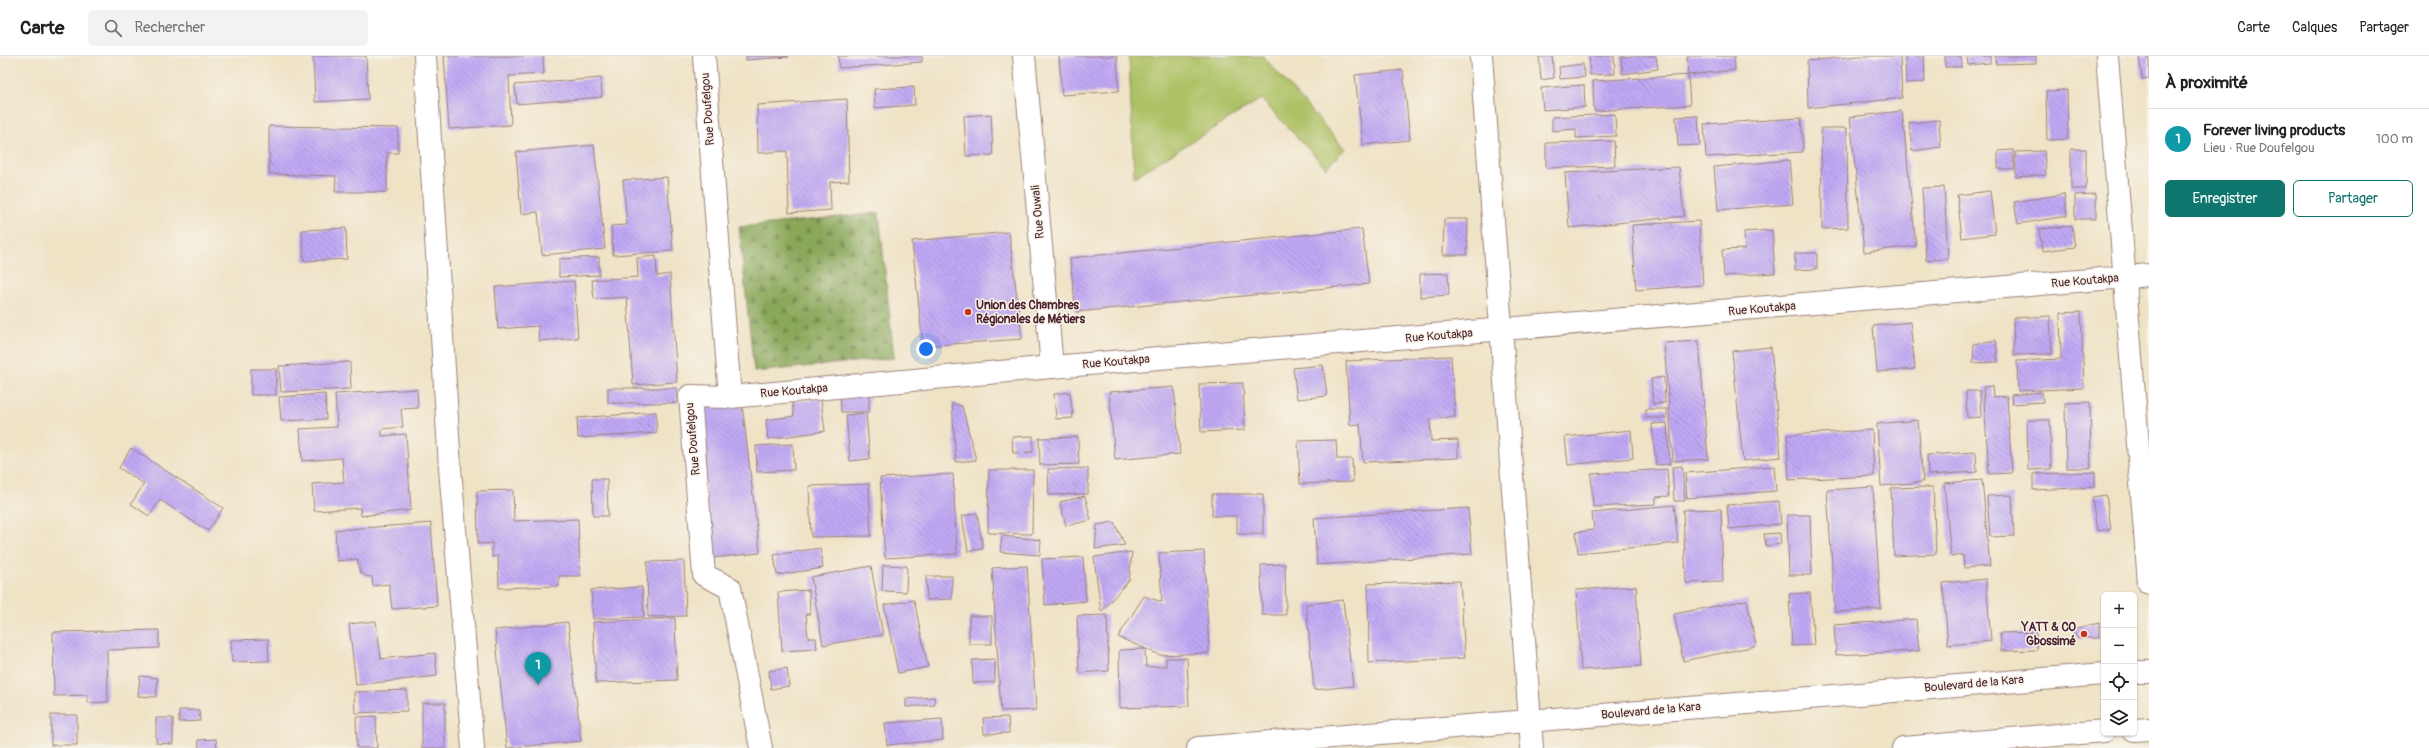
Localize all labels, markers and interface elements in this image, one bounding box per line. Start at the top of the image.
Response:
search box [88,10,368,46]
text: Carte [20,16,64,40]
icon: search [102,17,124,39]
text: Rechercher [134,18,205,37]
text: Carte [2237,19,2270,36]
text: Calques [2292,19,2337,36]
text: Partager [2359,19,2409,36]
street label: Rue Doufelgou [698,72,718,146]
text: À proximité [2165,72,2248,93]
text: Forever living products [2203,121,2345,140]
text: 1 [2175,131,2181,147]
text: 100 m [2376,131,2413,147]
text: Lieu · Rue Doufelgou [2203,140,2314,156]
button: Enregistrer [2165,180,2285,217]
button: Partager [2293,180,2413,217]
street label: Rue Ouwali [1028,185,1048,239]
street label: Rue Koutakpa [2051,271,2120,291]
place label: Union des Chambres Régionales de Métiers [976,298,1086,327]
street label: Rue Koutakpa [1728,299,1797,319]
marker: Union des Chambres Régionales de Métiers [963,307,973,317]
street label: Rue Koutakpa [1405,326,1474,346]
your location [916,339,936,359]
street label: Rue Koutakpa [1082,352,1151,372]
street label: Rue Koutakpa [760,381,829,401]
street label: Rue Doufelgou [682,402,704,476]
map controls [2101,592,2137,736]
button: + [2101,592,2137,628]
place label: YATT & CO Gbossimé [2021,620,2077,649]
button: − [2101,628,2137,664]
marker: YATT & CO Gbossimé [2079,629,2089,639]
pin: 1 [525,652,551,685]
button: locate [2101,664,2137,700]
street label: Boulevard de la Kara [1924,672,2025,696]
street label: Boulevard de la Kara [1601,699,1702,723]
button: layers [2101,700,2137,736]

